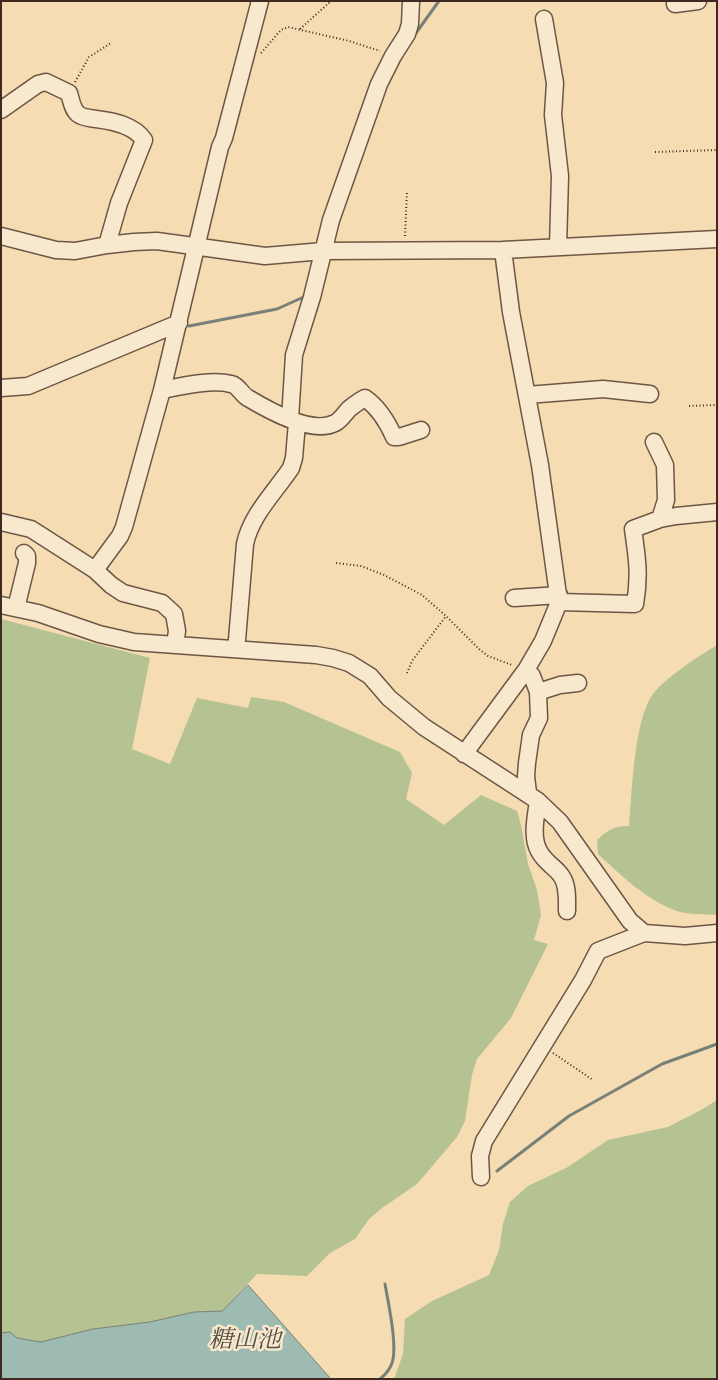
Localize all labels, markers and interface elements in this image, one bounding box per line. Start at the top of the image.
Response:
water label: 糖山池 [209,1326,281,1354]

